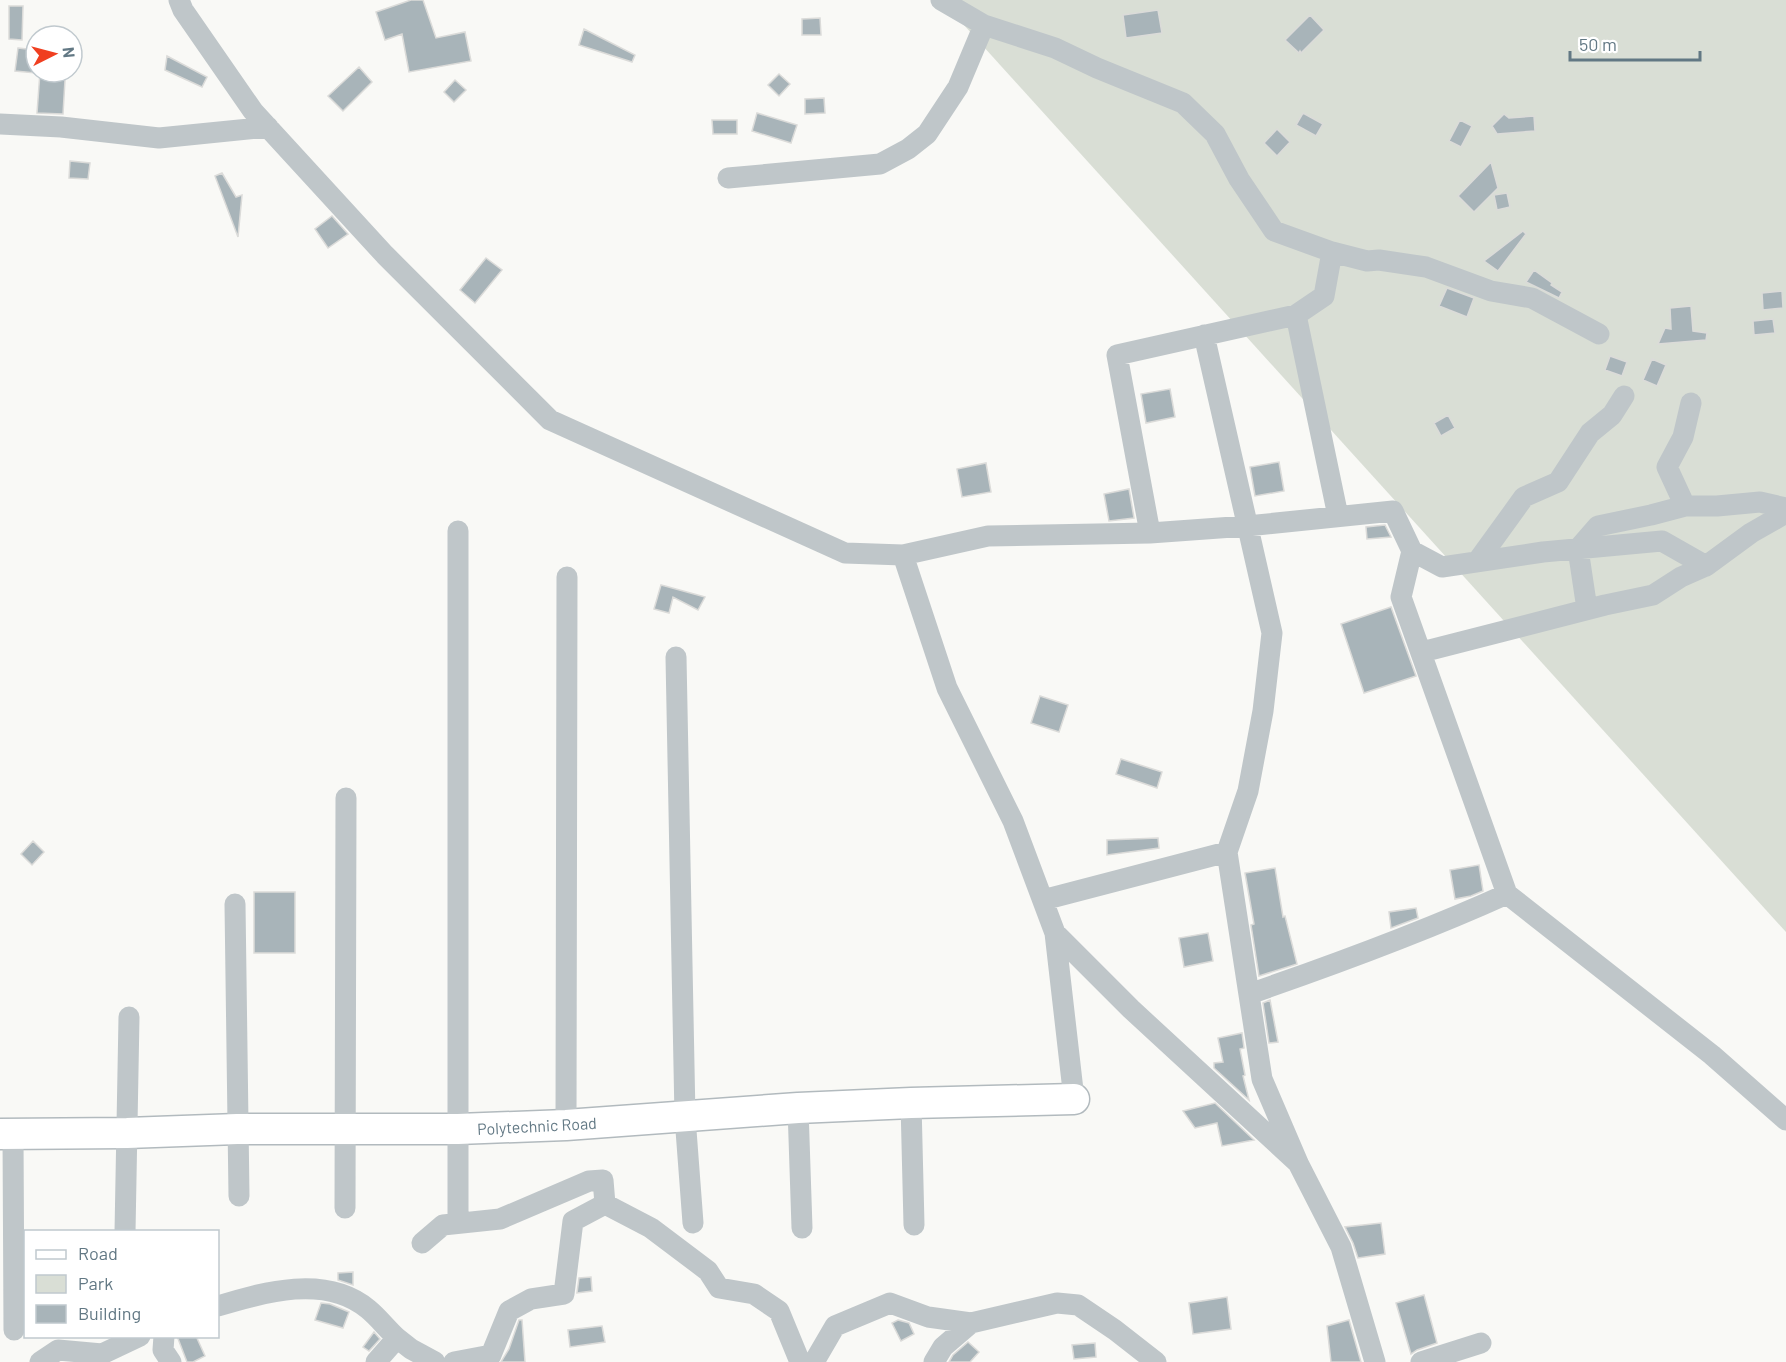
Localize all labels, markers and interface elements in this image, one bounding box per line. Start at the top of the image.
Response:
north arrow [24,24,84,84]
scale bar [1570,24,1700,62]
text: 50 m [1579,33,1617,55]
text: N [59,46,79,59]
street label: Polytechnic Road [477,1113,597,1138]
legend [24,1230,219,1338]
text: Road [78,1242,118,1264]
text: Park [78,1272,113,1294]
text: Building [78,1302,141,1324]

